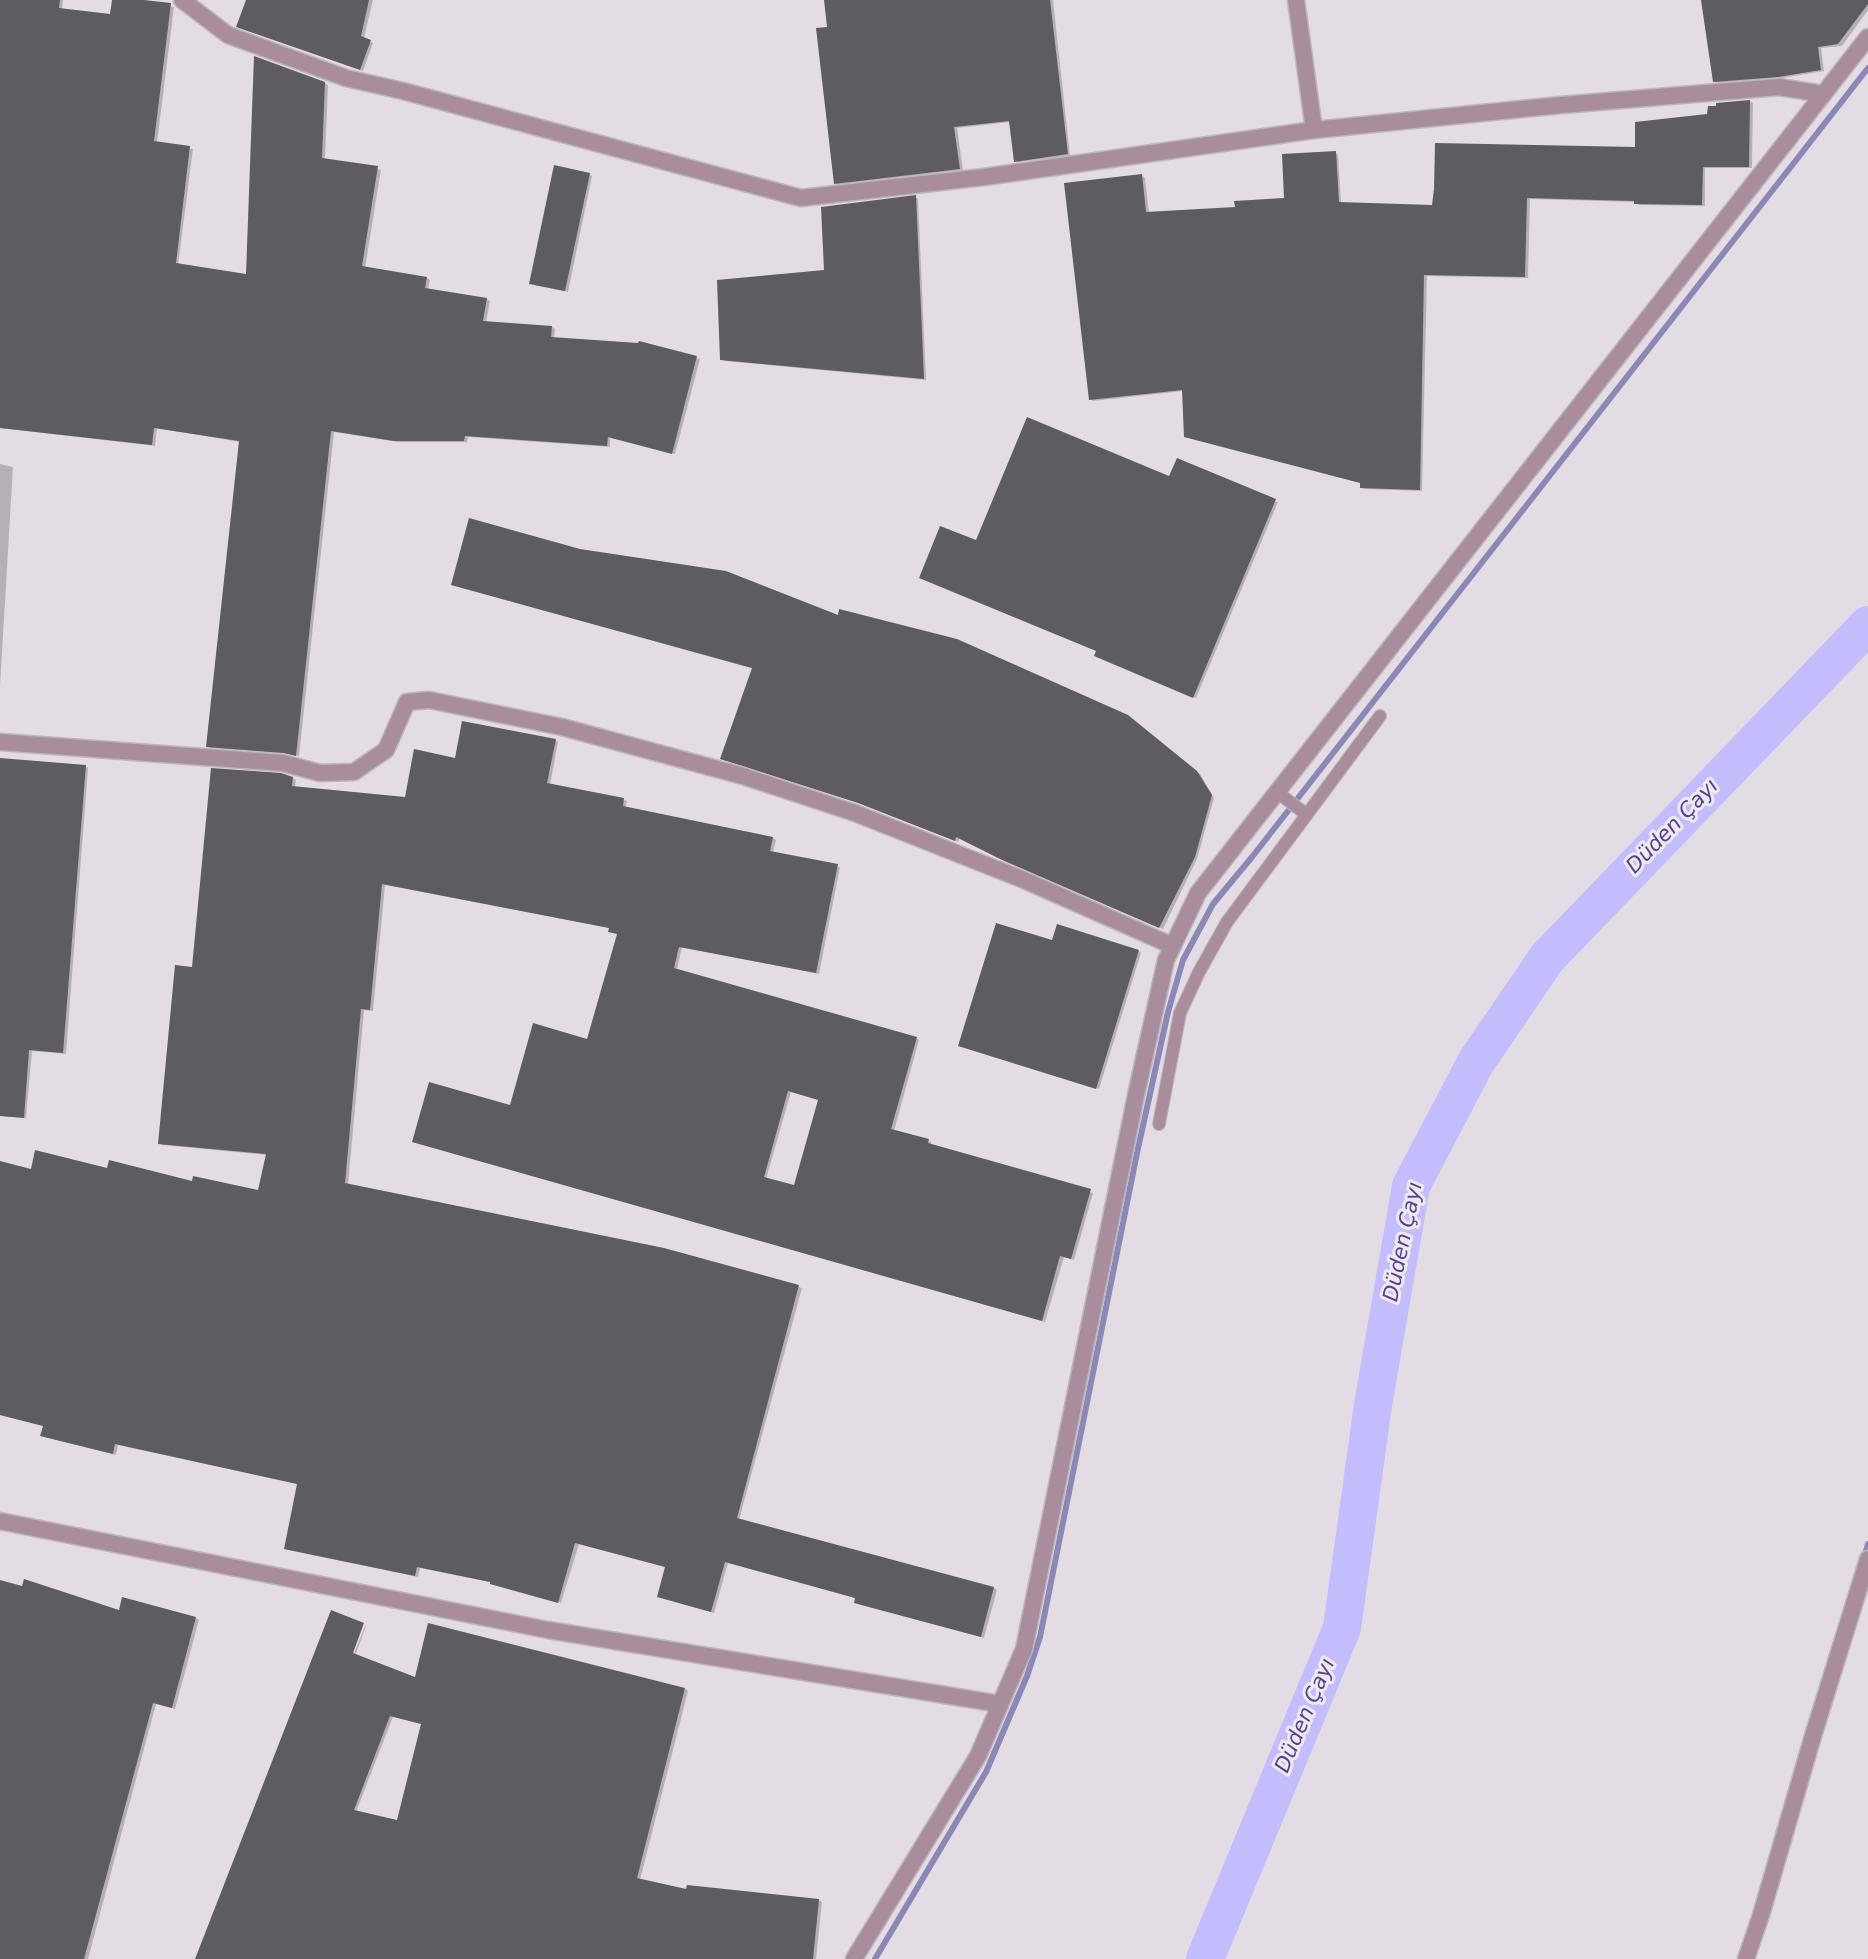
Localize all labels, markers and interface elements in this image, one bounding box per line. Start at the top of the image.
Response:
water label: Düden Çayı [1622,775,1724,879]
water label: Düden Çayı [1379,1180,1429,1304]
water label: Düden Çayı [1271,1655,1341,1777]

